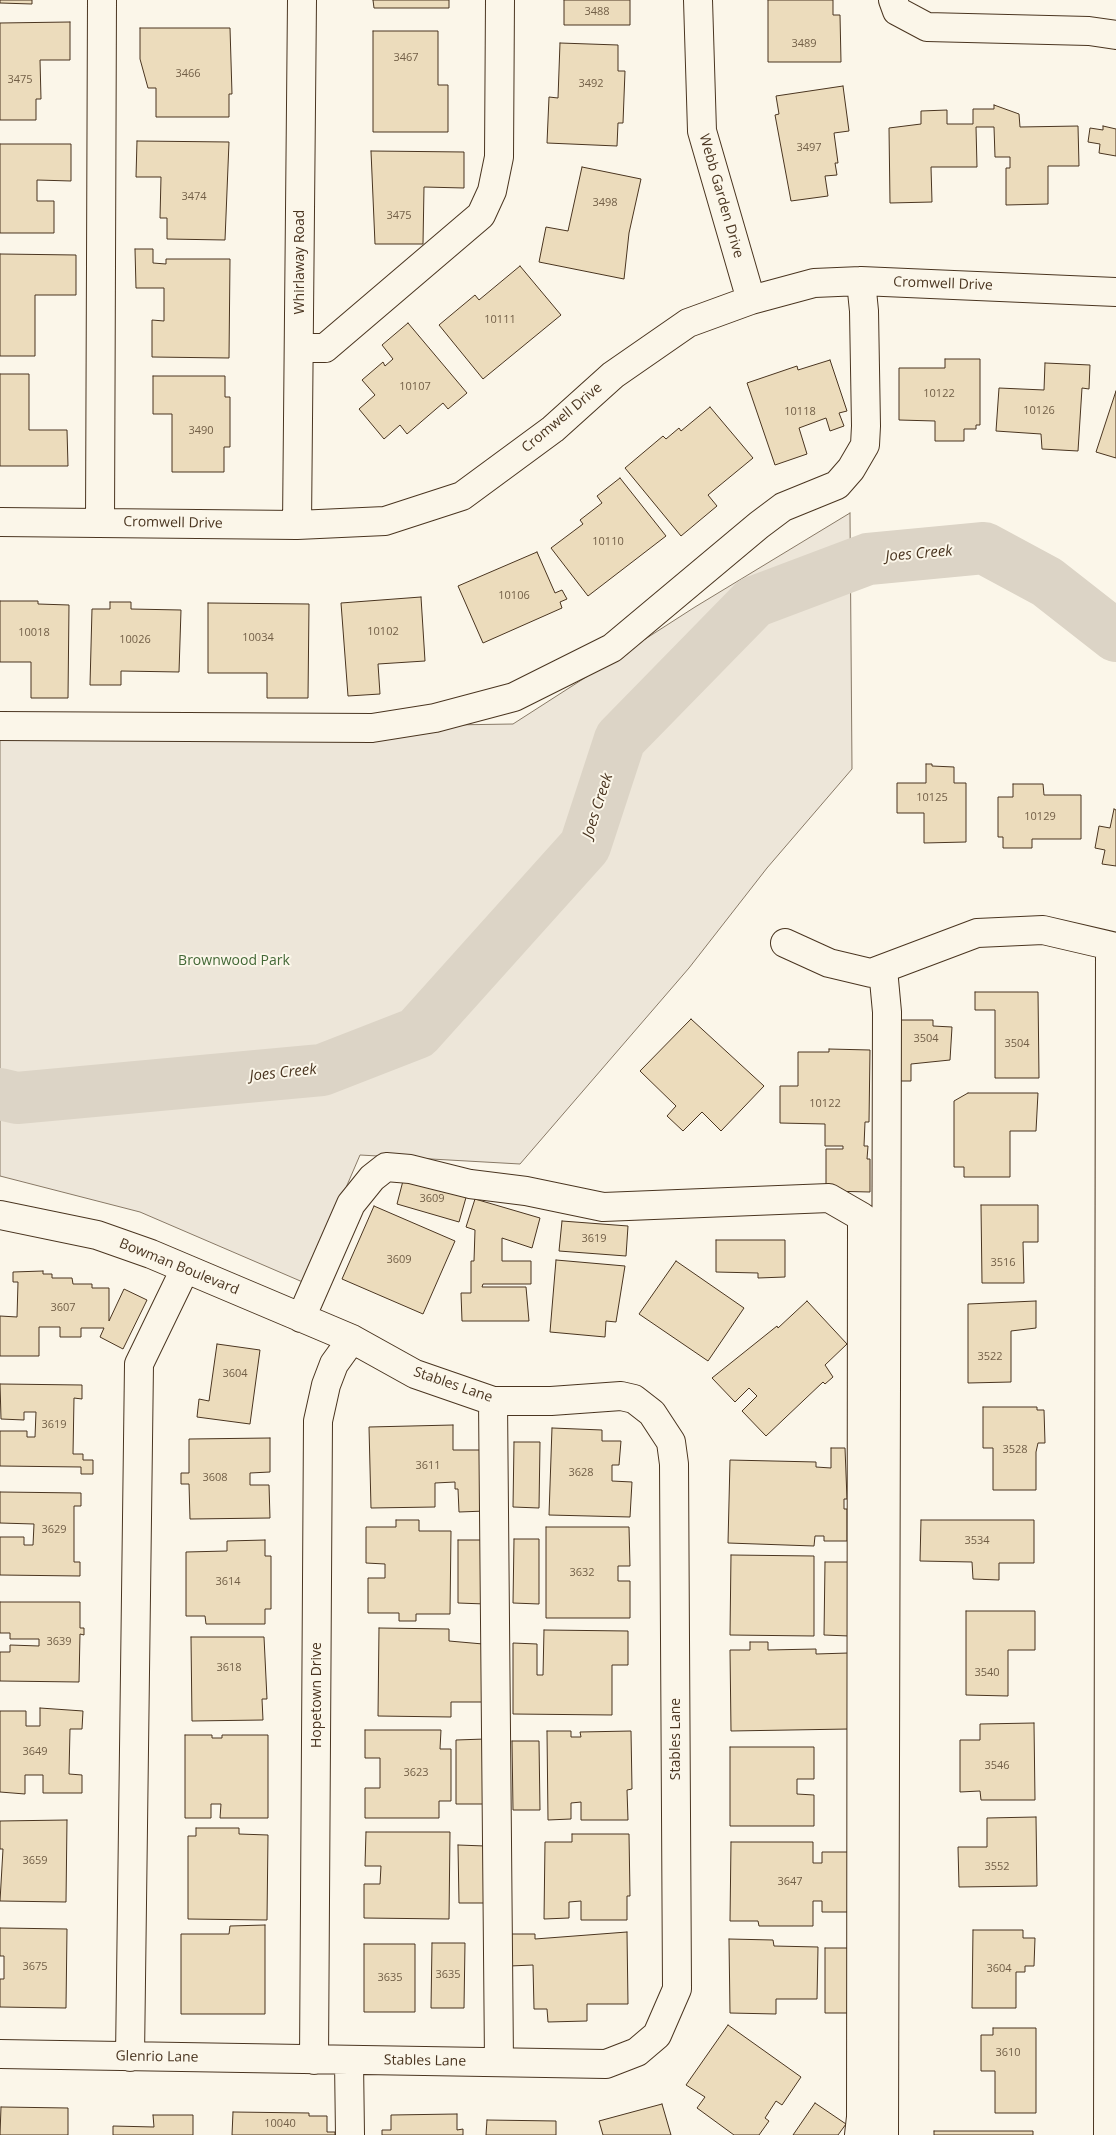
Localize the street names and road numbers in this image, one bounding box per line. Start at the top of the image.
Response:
street label: Webb Garden Drive [695,132,747,260]
street label: Whirlaway Road [292,210,308,314]
street label: Cromwell Drive [893,274,993,294]
street label: Cromwell Drive [518,380,606,456]
street label: Cromwell Drive [123,514,223,532]
street label: Bowman Boulevard [117,1235,241,1299]
street label: Stables Lane [411,1364,495,1406]
street label: Hopetown Drive [309,1642,325,1748]
street label: Stables Lane [668,1698,684,1780]
street label: Glenrio Lane [115,2048,199,2066]
street label: Stables Lane [384,2052,466,2070]

